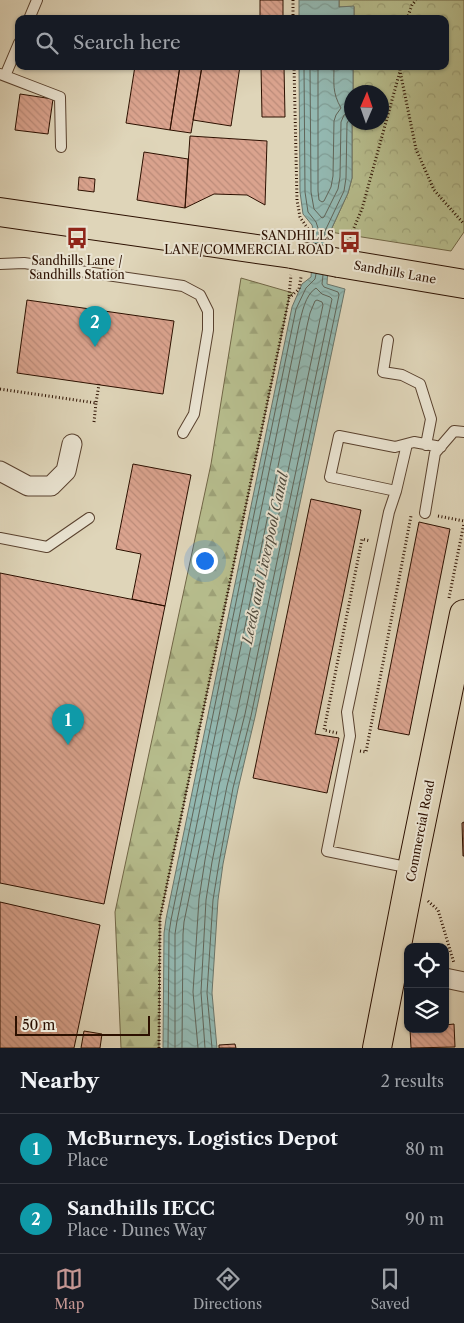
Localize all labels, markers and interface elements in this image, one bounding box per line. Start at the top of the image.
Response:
search box [15,15,449,70]
icon: search [33,29,61,57]
text: Search here [73,31,181,54]
north arrow [344,85,389,130]
bus stop icon: Sandhills Lane / Sandhills Station [64,225,90,251]
place label: SANDHILLS LANE/COMMERCIAL ROAD [164,228,334,257]
bus stop icon: SANDHILLS LANE/COMMERCIAL ROAD [337,229,363,255]
place label: Sandhills Lane / Sandhills Station [29,253,125,282]
street label: Sandhills Lane [353,257,438,287]
pin: 2 [79,306,111,347]
water label: Leeds and Liverpool Canal [238,469,292,647]
your location [192,548,218,574]
pin: 1 [52,704,84,745]
street label: Commercial Road [403,778,437,883]
map controls [404,943,449,1033]
button: locate [404,943,449,988]
button: layers [404,988,449,1033]
scale bar [15,1013,150,1036]
text: 50 m [22,1016,55,1034]
text: Nearby [20,1068,99,1093]
text: 2 results [381,1071,444,1091]
text: McBurneys. Logistics Depot [67,1127,338,1150]
text: 1 [32,1139,40,1159]
text: 80 m [405,1139,444,1159]
text: Place [67,1150,108,1170]
text: Sandhills IECC [67,1197,215,1220]
text: 2 [31,1209,41,1229]
text: 90 m [405,1209,444,1229]
text: Place · Dunes Way [67,1220,207,1240]
tab: Map [54,1265,84,1313]
tab: Directions [193,1265,262,1313]
tab: Saved [371,1265,410,1313]

